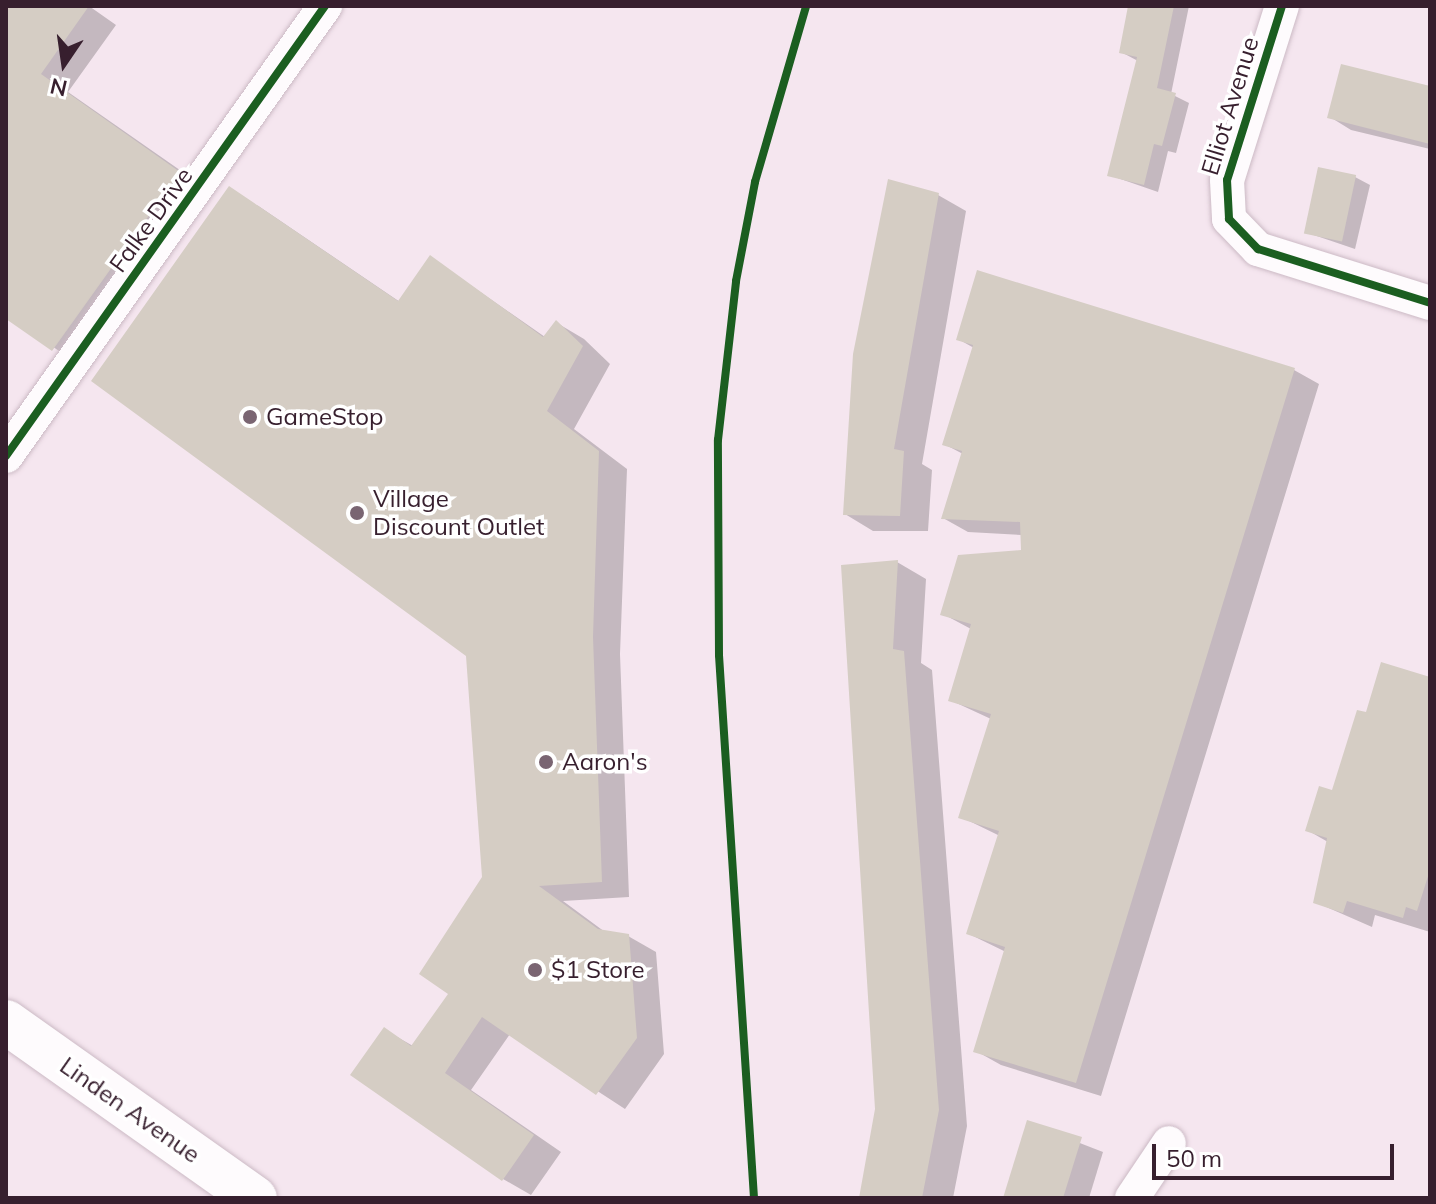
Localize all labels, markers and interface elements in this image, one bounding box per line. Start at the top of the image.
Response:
north arrow [24,24,104,104]
street label: Elliot Avenue [1195,33,1265,179]
text: N [47,72,70,103]
street label: Falke Drive [103,162,199,278]
place label: GameStop [266,403,383,431]
marker: GameStop [241,408,259,426]
place label: Village Discount Outlet [373,485,544,541]
marker: Village Discount Outlet [348,504,366,522]
place label: Aaron's [562,748,648,776]
marker: Aaron's [537,753,555,771]
place label: $1 Store [551,956,645,984]
marker: $1 Store [526,961,544,979]
street label: Linden Avenue [54,1051,206,1169]
scale bar [1156,1128,1398,1178]
text: 50 m [1166,1143,1222,1173]

